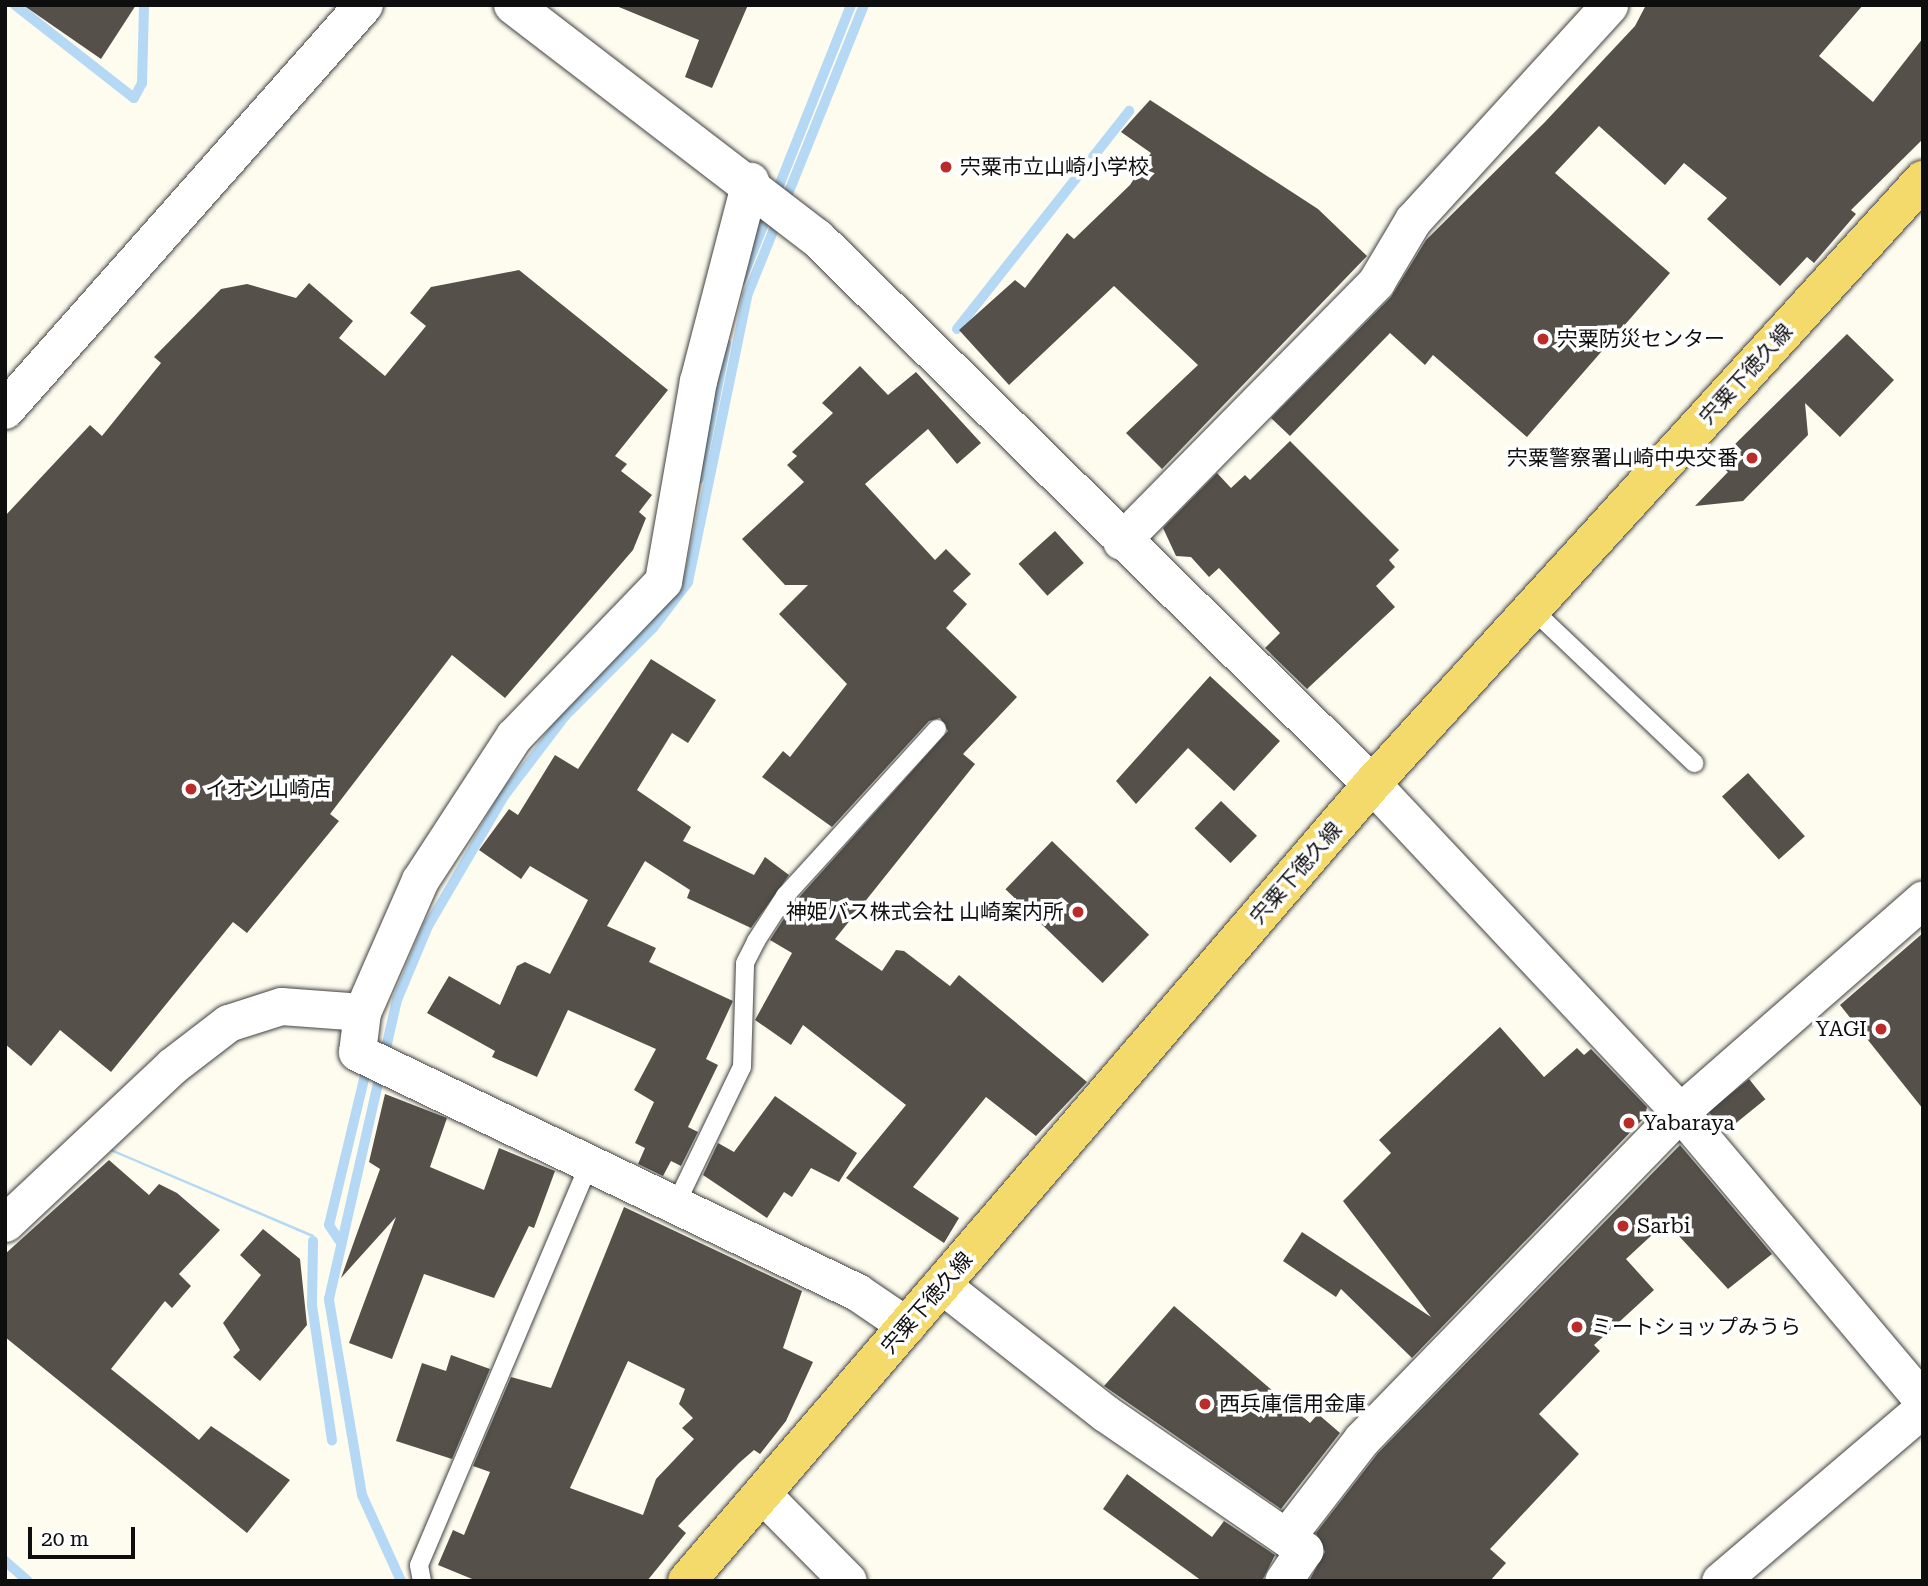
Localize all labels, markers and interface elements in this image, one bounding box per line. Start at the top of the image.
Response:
place label: 宍粟市立山崎小学校 [960,154,1149,180]
marker: 宍粟市立山崎小学校 [938,159,954,175]
street label: 宍粟下徳久線 [1694,319,1798,429]
place label: 宍粟防災センター [1557,326,1725,352]
marker: 宍粟防災センター [1535,331,1551,347]
place label: 宍粟警察署山崎中央交番 [1507,445,1738,471]
marker: 宍粟警察署山崎中央交番 [1744,450,1760,466]
place label: イオン山崎店 [205,776,331,802]
marker: イオン山崎店 [183,781,199,797]
street label: 宍粟下徳久線 [1245,817,1347,929]
place label: 神姫バス株式会社 山崎案内所 [786,899,1064,925]
marker: 神姫バス株式会社 山崎案内所 [1070,904,1086,920]
place label: YAGI [1815,1016,1867,1042]
marker: YAGI [1873,1021,1889,1037]
place label: Yabaraya [1643,1110,1735,1136]
marker: Yabaraya [1621,1115,1637,1131]
place label: Sarbi [1637,1213,1690,1239]
marker: Sarbi [1615,1218,1631,1234]
street label: 宍粟下徳久線 [876,1247,978,1359]
place label: ミートショップみうら [1591,1314,1801,1340]
marker: ミートショップみうら [1569,1319,1585,1335]
place label: 西兵庫信用金庫 [1219,1391,1366,1417]
marker: 西兵庫信用金庫 [1197,1396,1213,1412]
scale bar [32,1512,138,1556]
text: 20 m [41,1527,89,1551]

